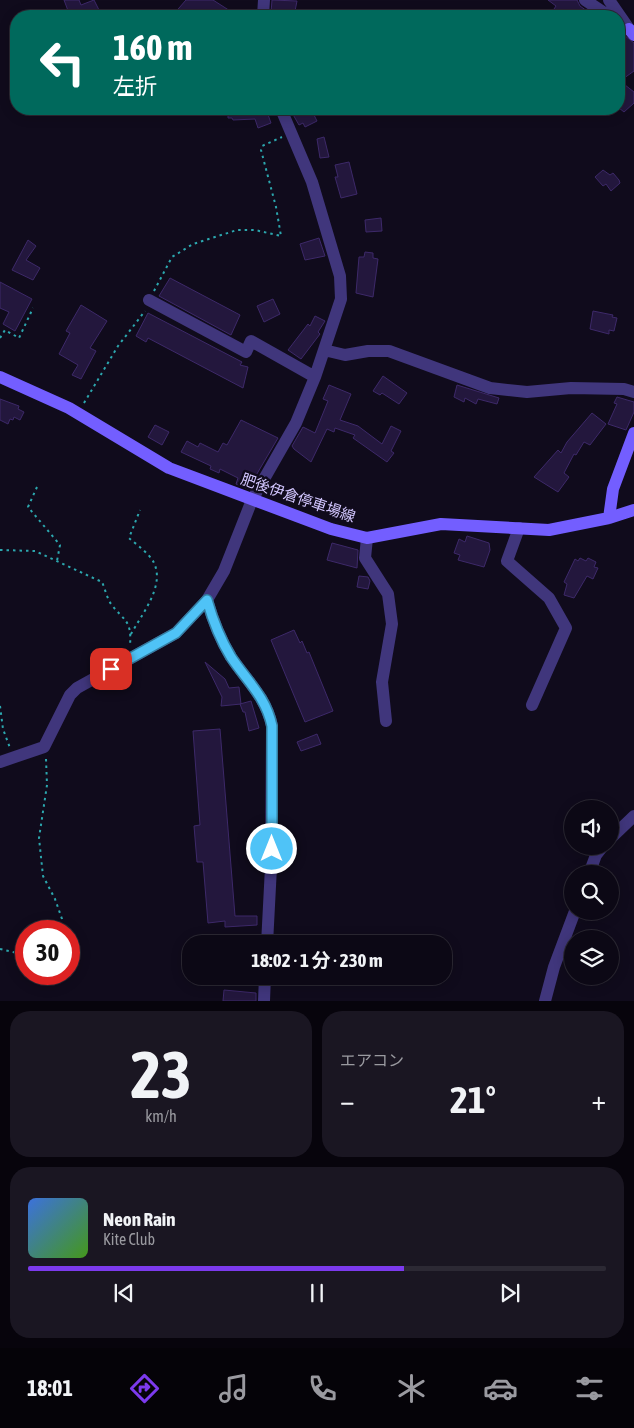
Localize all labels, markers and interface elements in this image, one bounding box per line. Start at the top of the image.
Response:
text: 160 m [113,27,192,67]
icon: left [30,30,95,95]
text: 左折 [113,73,157,99]
street label: 肥後伊倉停車場線 [239,470,358,525]
pin [90,648,132,690]
icon: arrive [97,655,125,683]
map controls [564,800,619,985]
button: sound [564,800,619,855]
position arrow [245,822,297,874]
button: search [564,865,619,920]
speed limit sign: 30 [15,920,80,985]
button: layers [564,930,619,985]
text: 18:02 · 1 分 · 230 m [251,949,383,971]
text: 23 [130,1037,192,1112]
text: エアコン [340,1051,404,1069]
text: 21° [450,1078,496,1121]
text: − [340,1084,355,1116]
text: + [591,1084,606,1116]
text: km/h [145,1107,177,1125]
text: Neon Rain [103,1208,175,1230]
text: Kite Club [103,1230,155,1248]
icon: previous [110,1279,138,1307]
icon: pause [303,1279,331,1307]
icon: next [496,1279,524,1307]
icon: directions [127,1371,162,1406]
icon: music [216,1371,251,1406]
icon: phone [305,1371,340,1406]
icon: climate [394,1371,429,1406]
icon: car [483,1371,518,1406]
icon: filters [572,1371,607,1406]
text: 18:01 [27,1375,73,1401]

